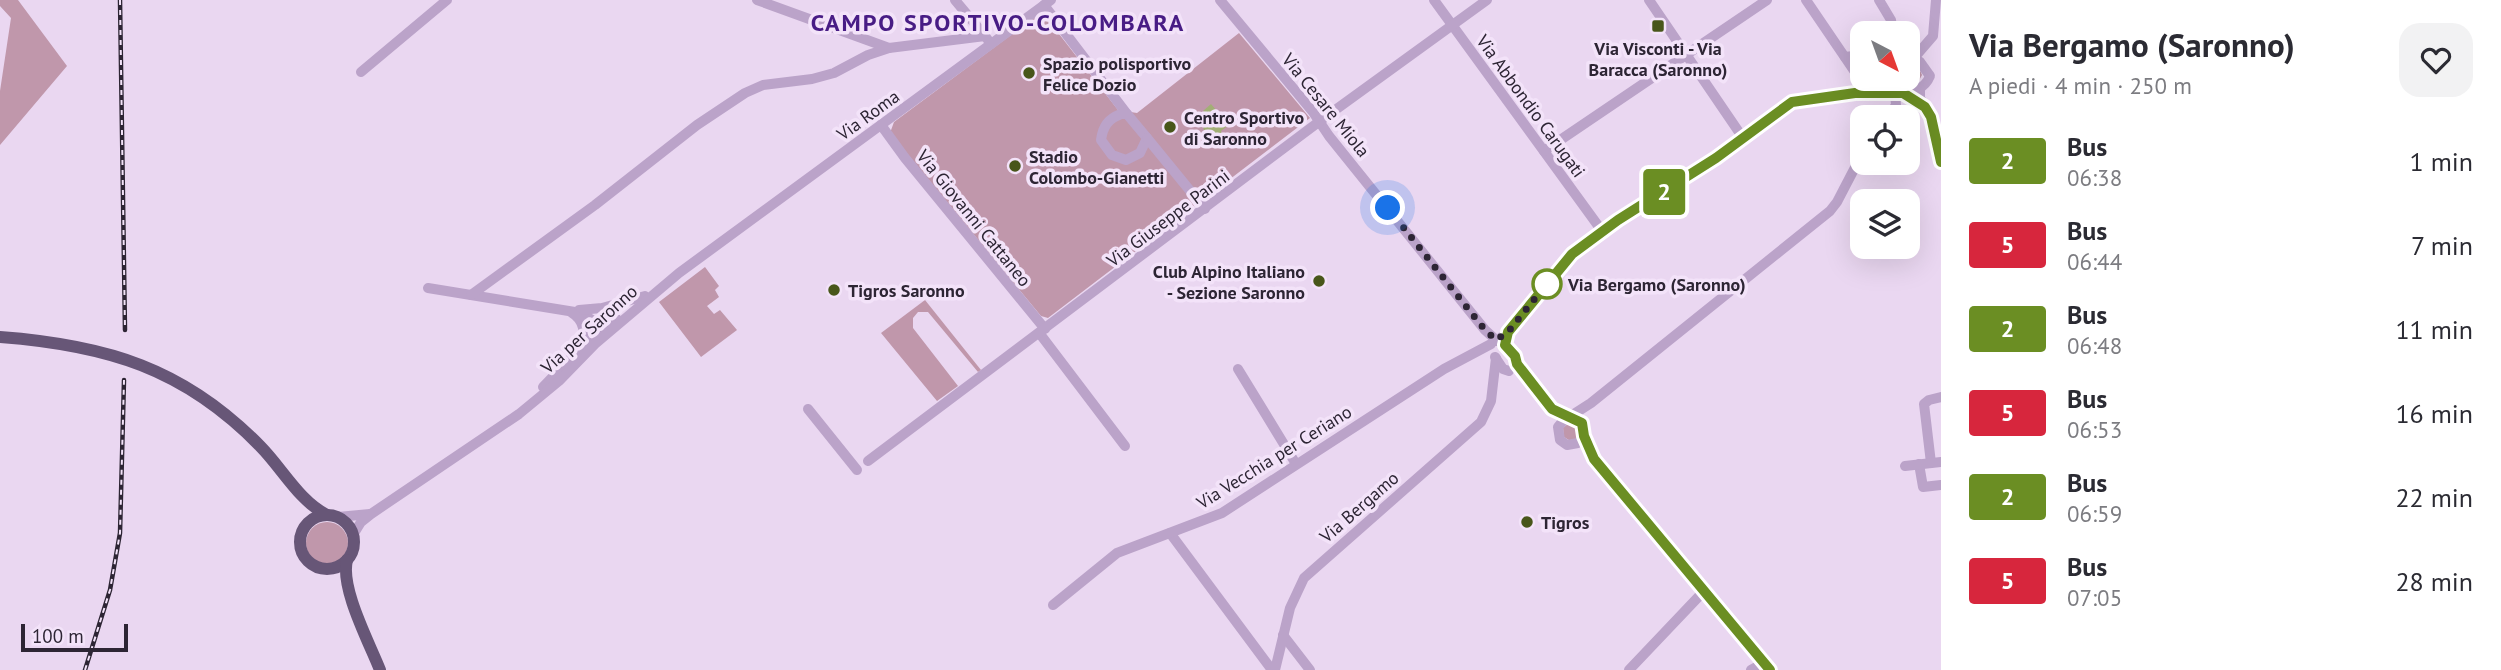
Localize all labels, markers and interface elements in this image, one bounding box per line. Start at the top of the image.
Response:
district label: CAMPO SPORTIVO-COLOMBARA [811,7,1185,38]
marker: Via Visconti - Via Baracca (Saronno) [1650,18,1666,34]
north arrow [1850,21,1920,91]
map controls [1850,21,1920,259]
text: Via Bergamo (Saronno) [1969,23,2295,66]
button: heart [2399,23,2473,97]
street label: Via Abbondio Carugati [1471,29,1591,182]
place label: Via Visconti - Via Baracca (Saronno) [1589,37,1727,81]
street label: Via Cesare Miola [1276,48,1375,162]
place label: Spazio polisportivo Felice Dozio [1043,52,1191,96]
marker: Spazio polisportivo Felice Dozio [1021,65,1037,81]
text: A piedi · 4 min · 250 m [1969,71,2192,100]
street label: Via Roma [831,85,904,146]
button: locate [1850,105,1920,175]
place label: Centro Sportivo di Saronno [1184,106,1305,150]
marker: Centro Sportivo di Saronno [1162,119,1178,135]
text: Bus [2067,130,2107,163]
street label: Via Giovanni Cattaneo [911,144,1036,291]
place label: Stadio Colombo-Gianetti [1029,145,1164,189]
text: 2 [2001,145,2014,176]
text: 1 min [2410,145,2473,178]
marker: Stadio Colombo-Gianetti [1007,158,1023,174]
text: 06:38 [2067,163,2122,192]
street label: Via Giuseppe Parini [1101,164,1234,272]
line badge: 2 [1641,169,1687,215]
text: 2 [1657,176,1671,207]
button: layers [1850,189,1920,259]
your location [1370,190,1405,225]
text: Bus [2067,214,2107,247]
text: 5 [2001,229,2014,260]
text: 7 min [2411,229,2473,262]
text: 06:44 [2067,247,2122,276]
place label: Club Alpino Italiano - Sezione Saronno [1153,260,1305,304]
marker: Via Bergamo (Saronno) [1532,269,1562,299]
marker: Club Alpino Italiano - Sezione Saronno [1311,273,1327,289]
place label: Via Bergamo (Saronno) [1567,273,1746,296]
place label: Tigros Saronno [848,279,965,302]
street label: Via per Saronno [535,280,642,379]
marker: Tigros Saronno [826,282,842,298]
text: Bus [2067,298,2107,331]
text: 2 [2001,313,2014,344]
text: 11 min [2395,313,2473,346]
text: 06:48 [2067,331,2122,360]
text: Bus [2067,382,2107,415]
text: 5 [2001,397,2014,428]
text: 16 min [2395,397,2473,430]
street label: Via Vecchia per Ceriano [1191,400,1356,515]
text: 06:53 [2067,415,2122,444]
street label: Via Bergamo [1314,466,1403,548]
text: Bus [2067,466,2107,499]
text: 2 [2001,481,2014,512]
text: 22 min [2395,481,2473,514]
text: 06:59 [2067,499,2122,528]
place label: Tigros [1541,511,1590,534]
marker: Tigros [1519,514,1535,530]
text: Bus [2067,550,2107,583]
text: 5 [2001,565,2014,596]
text: 28 min [2395,565,2473,598]
text: 07:05 [2067,583,2122,612]
scale bar [21,621,128,653]
text: 100 m [32,624,84,648]

